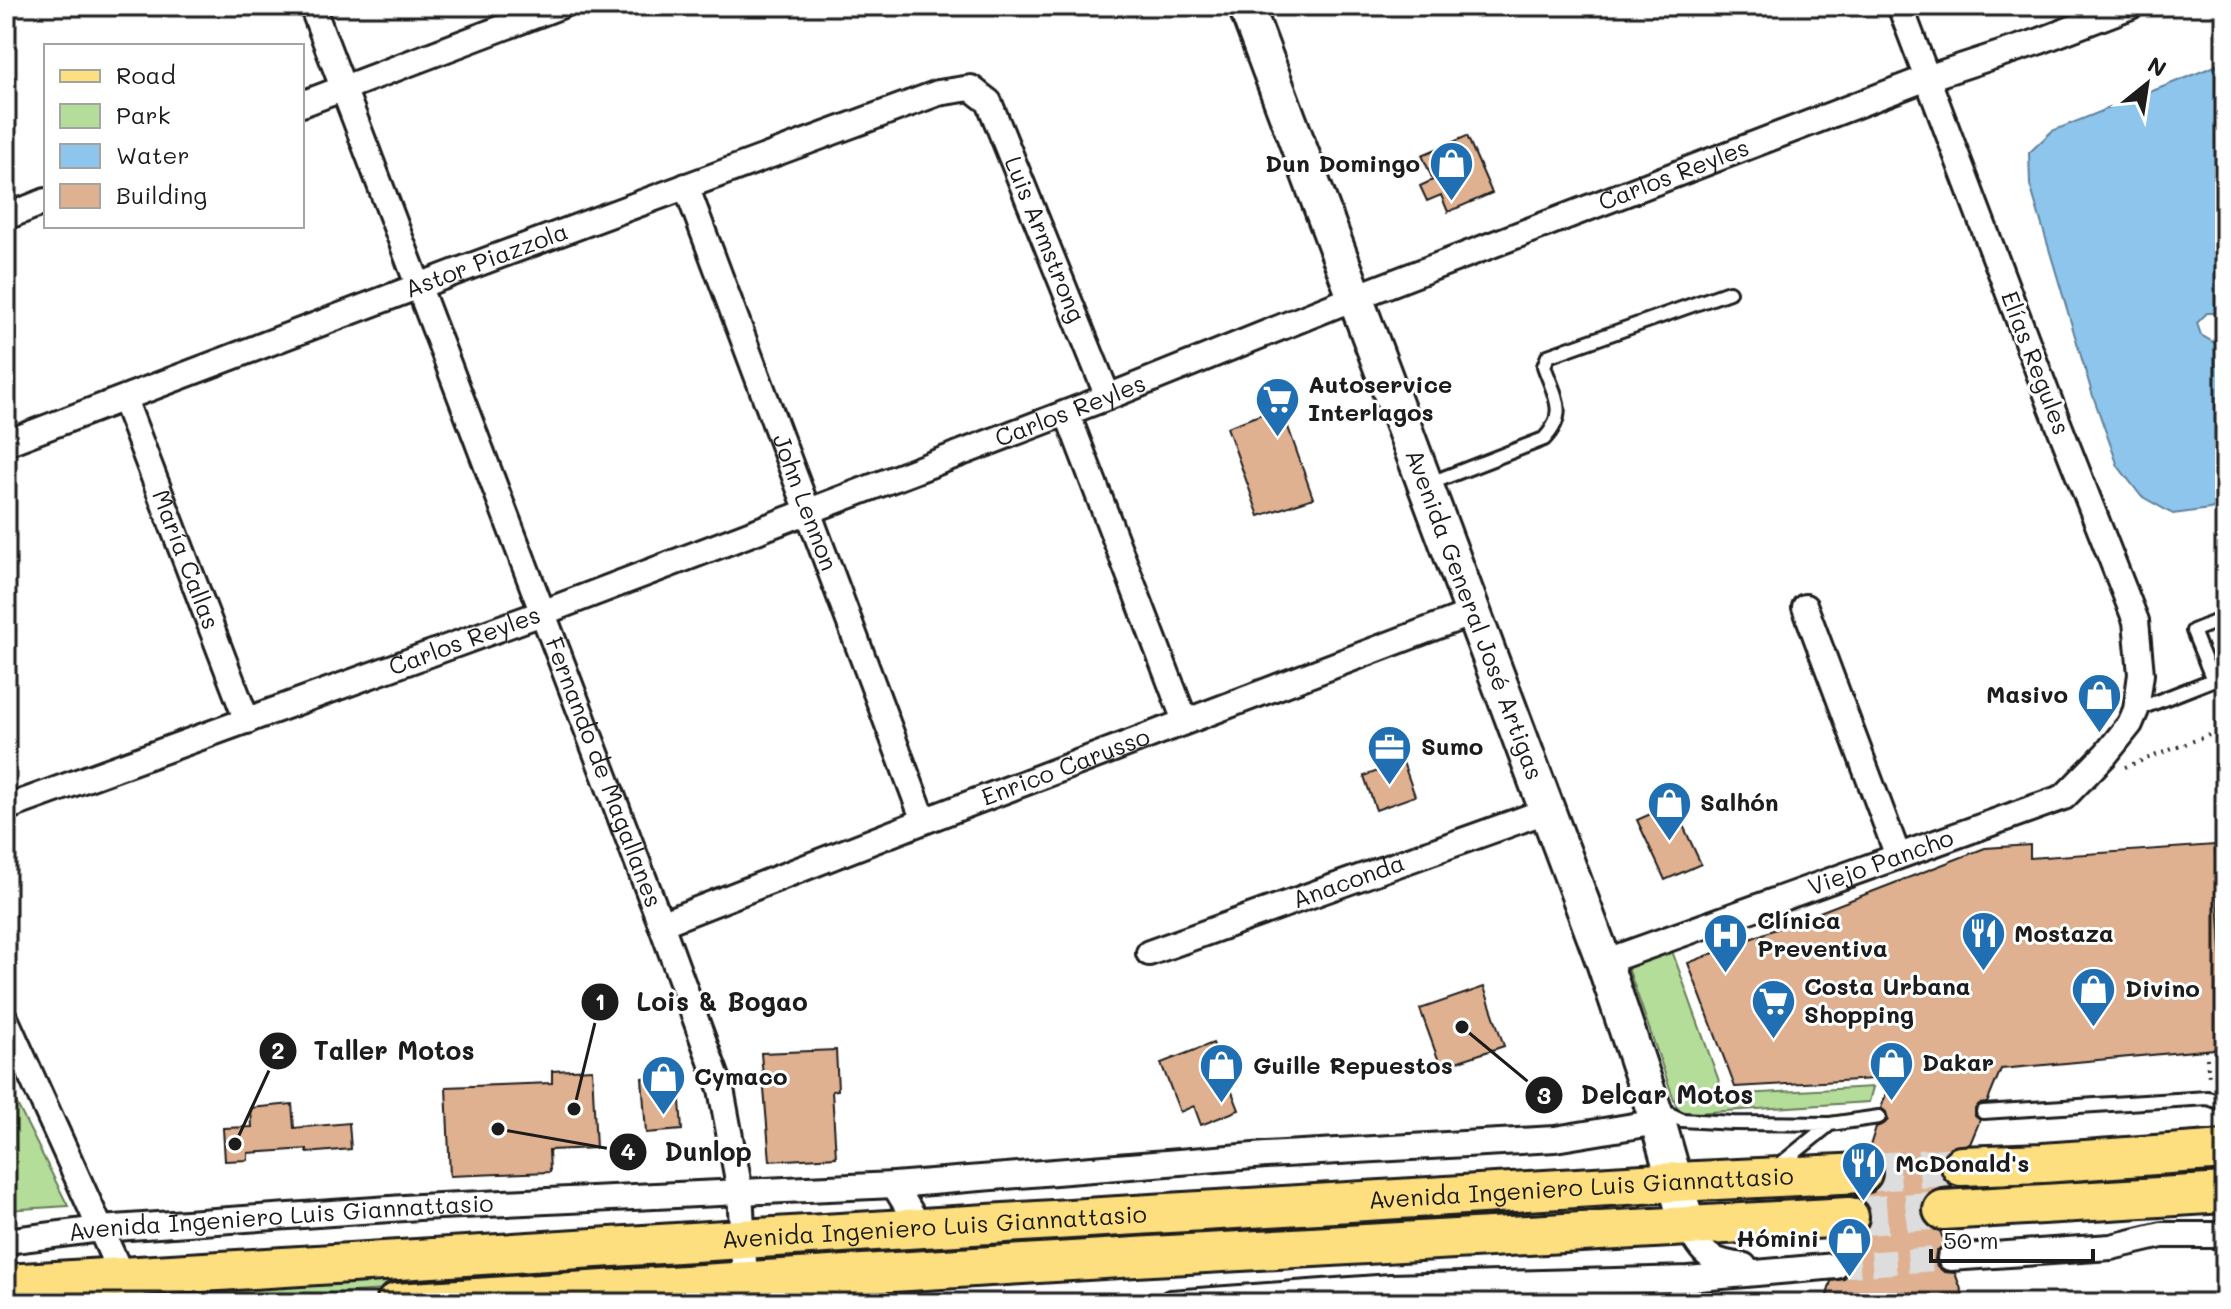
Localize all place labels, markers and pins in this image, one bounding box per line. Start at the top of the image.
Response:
shop icon: Dun Domingo [1427,140,1475,203]
place label: Dun Domingo [1265,147,1420,178]
place label: Autoservice Interlagos [1308,368,1452,427]
supermarket icon: Autoservice Interlagos [1253,375,1301,438]
shop icon: Masivo [2075,671,2123,734]
place label: Masivo [1986,678,2068,709]
office icon: Sumo [1366,723,1414,786]
place label: Sumo [1421,730,1483,761]
shop icon: Salhón [1645,779,1693,842]
place label: Salhón [1700,786,1779,817]
place label: Clínica Preventiva [1757,904,1888,963]
restaurant icon: Mostaza [1959,910,2007,973]
hospital icon: Clínica Preventiva [1702,911,1750,974]
place label: Mostaza [2014,917,2114,948]
shop icon: Divino [2070,965,2118,1028]
place label: Costa Urbana Shopping [1804,970,1970,1029]
place label: Divino [2125,972,2200,1003]
callout: Lois & Bogao [580,977,823,1027]
supermarket icon: Costa Urbana Shopping [1749,977,1797,1040]
callout: Taller Motos [258,1026,491,1076]
shop icon: Dakar [1867,1039,1915,1102]
shop icon: Guille Repuestos [1198,1042,1246,1105]
place label: Dakar [1922,1046,1994,1077]
place label: Guille Repuestos [1253,1049,1453,1080]
shop icon: Cymaco [639,1053,687,1116]
place label: Cymaco [694,1060,788,1091]
callout: Delcar Motos [1524,1070,1769,1120]
callout: Dunlop [608,1127,767,1177]
restaurant icon: McDonald's [1840,1140,1888,1203]
place label: McDonald's [1895,1147,2029,1178]
shop icon: Hómini [1826,1215,1874,1278]
place label: Hómini [1736,1222,1819,1253]

